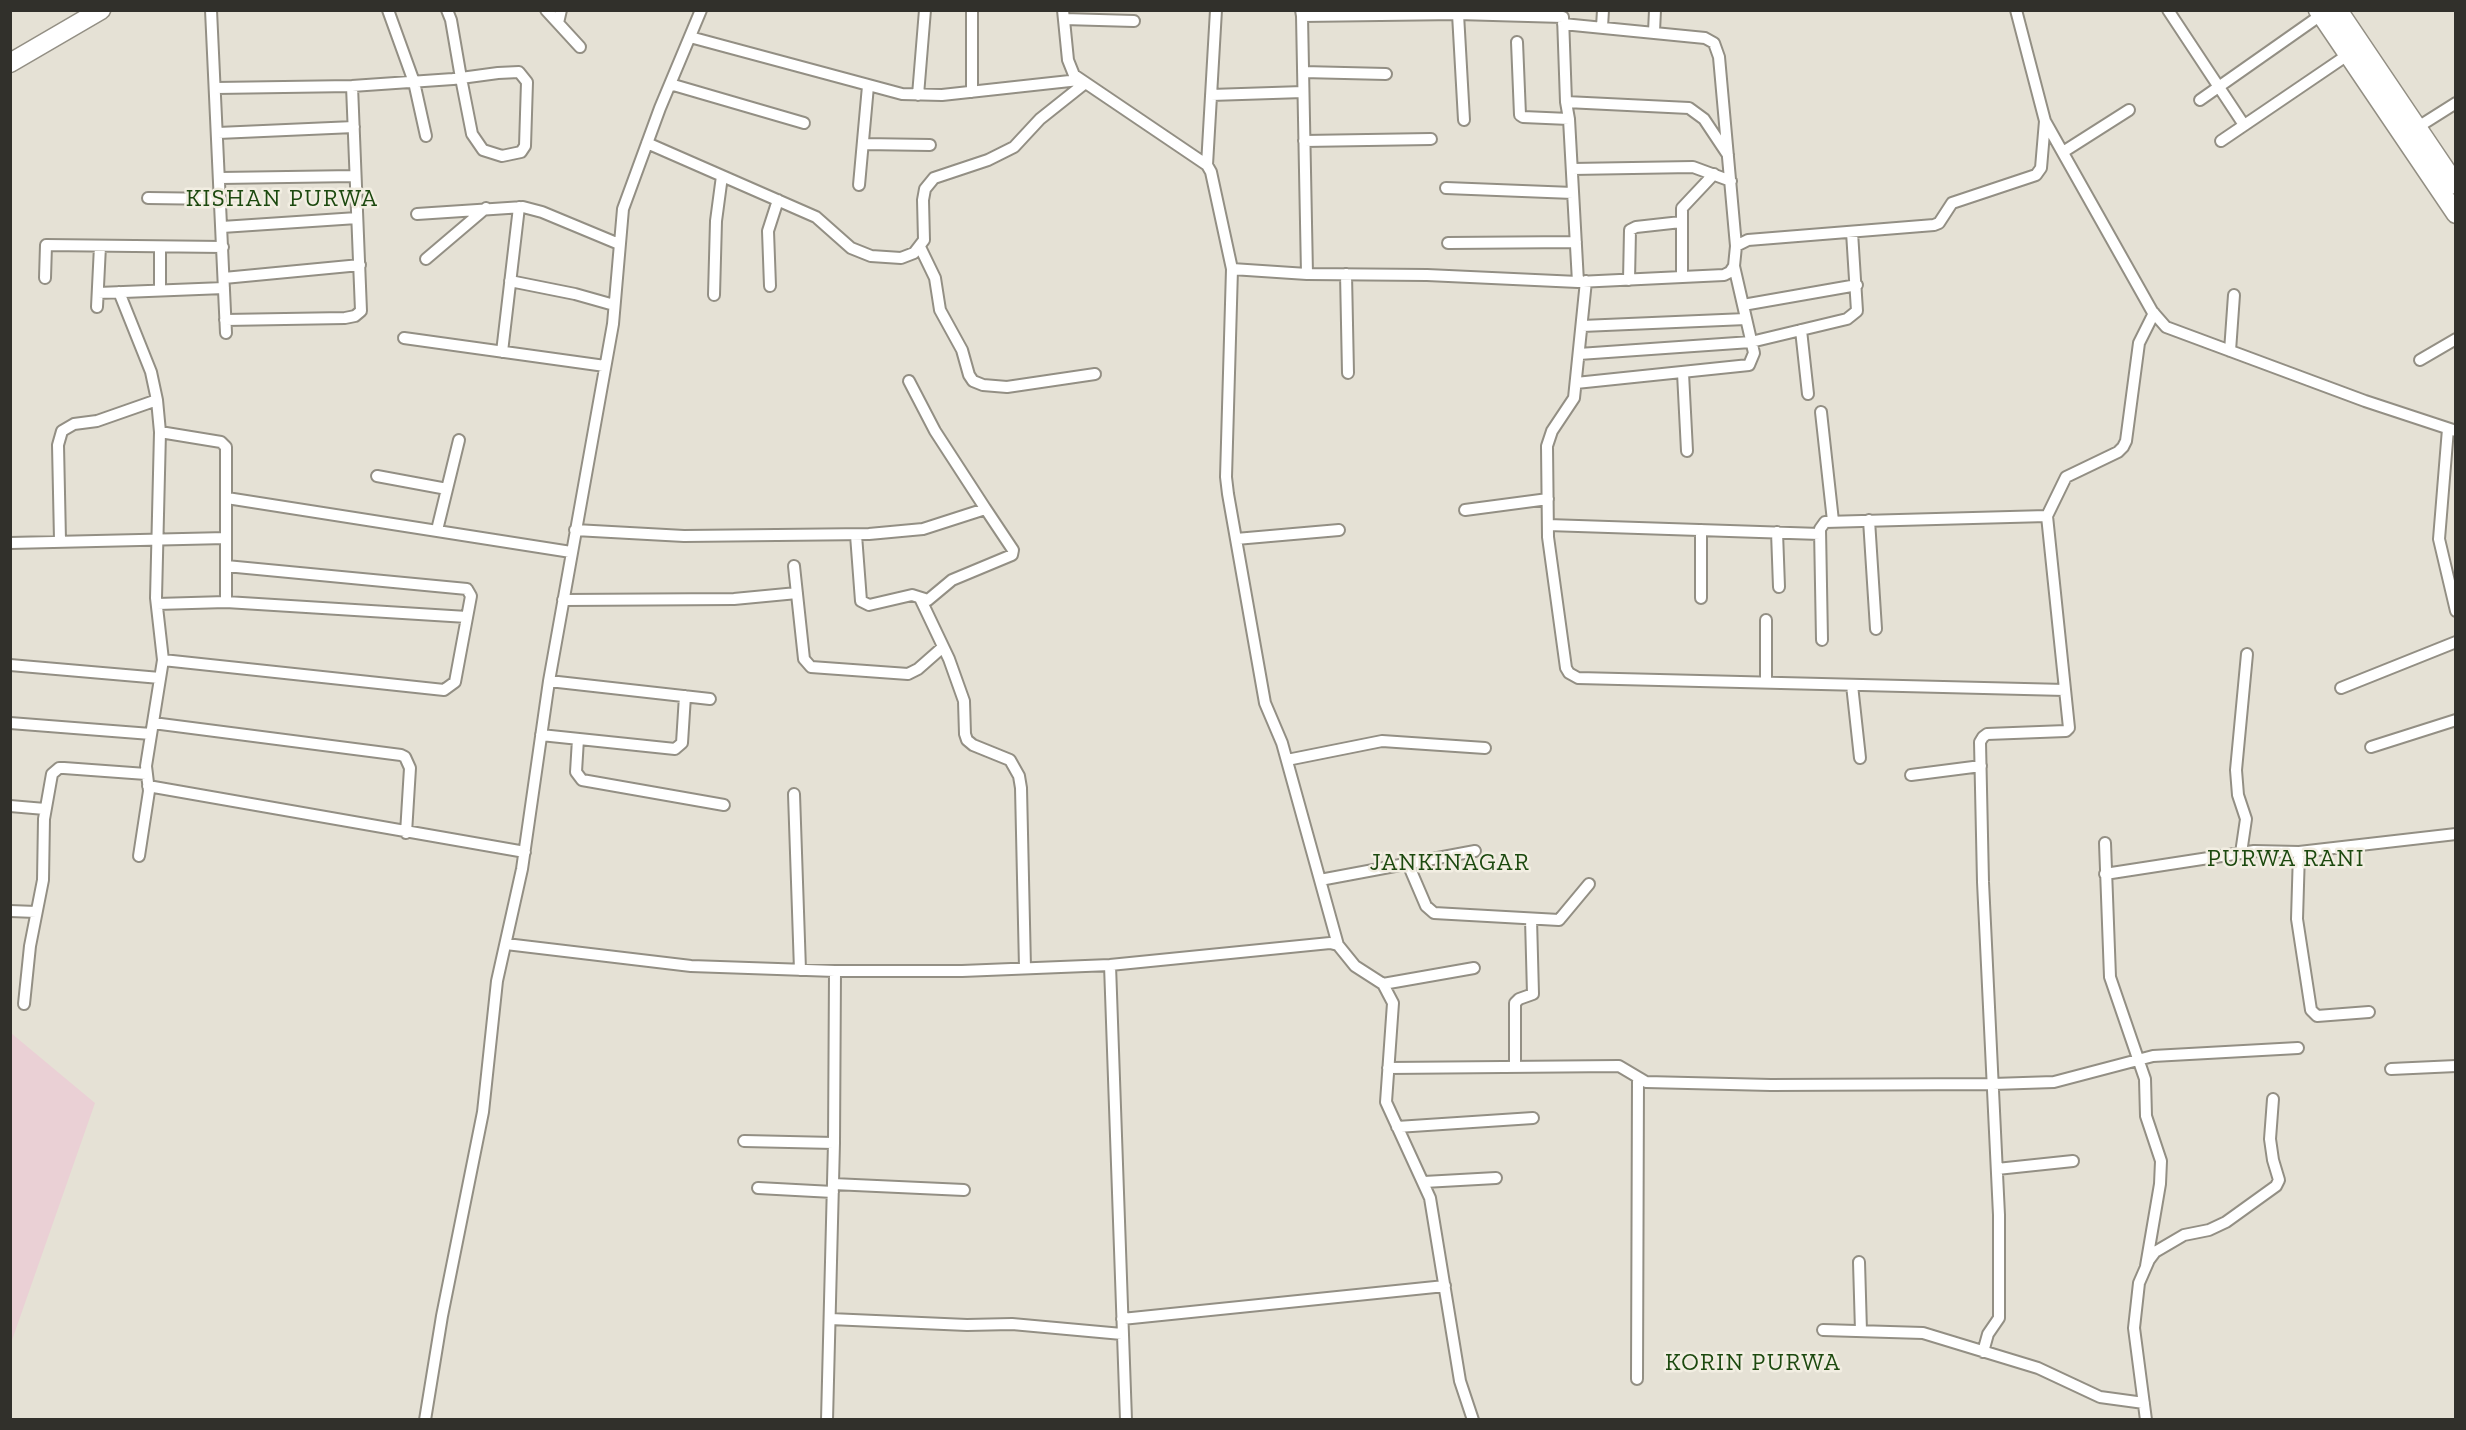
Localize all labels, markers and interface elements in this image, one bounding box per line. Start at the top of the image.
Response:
district label: KISHAN PURWA [186,185,378,213]
district label: PURWA RANI [2207,845,2365,873]
district label: JANKINAGAR [1370,849,1530,877]
district label: KORIN PURWA [1665,1349,1841,1377]

